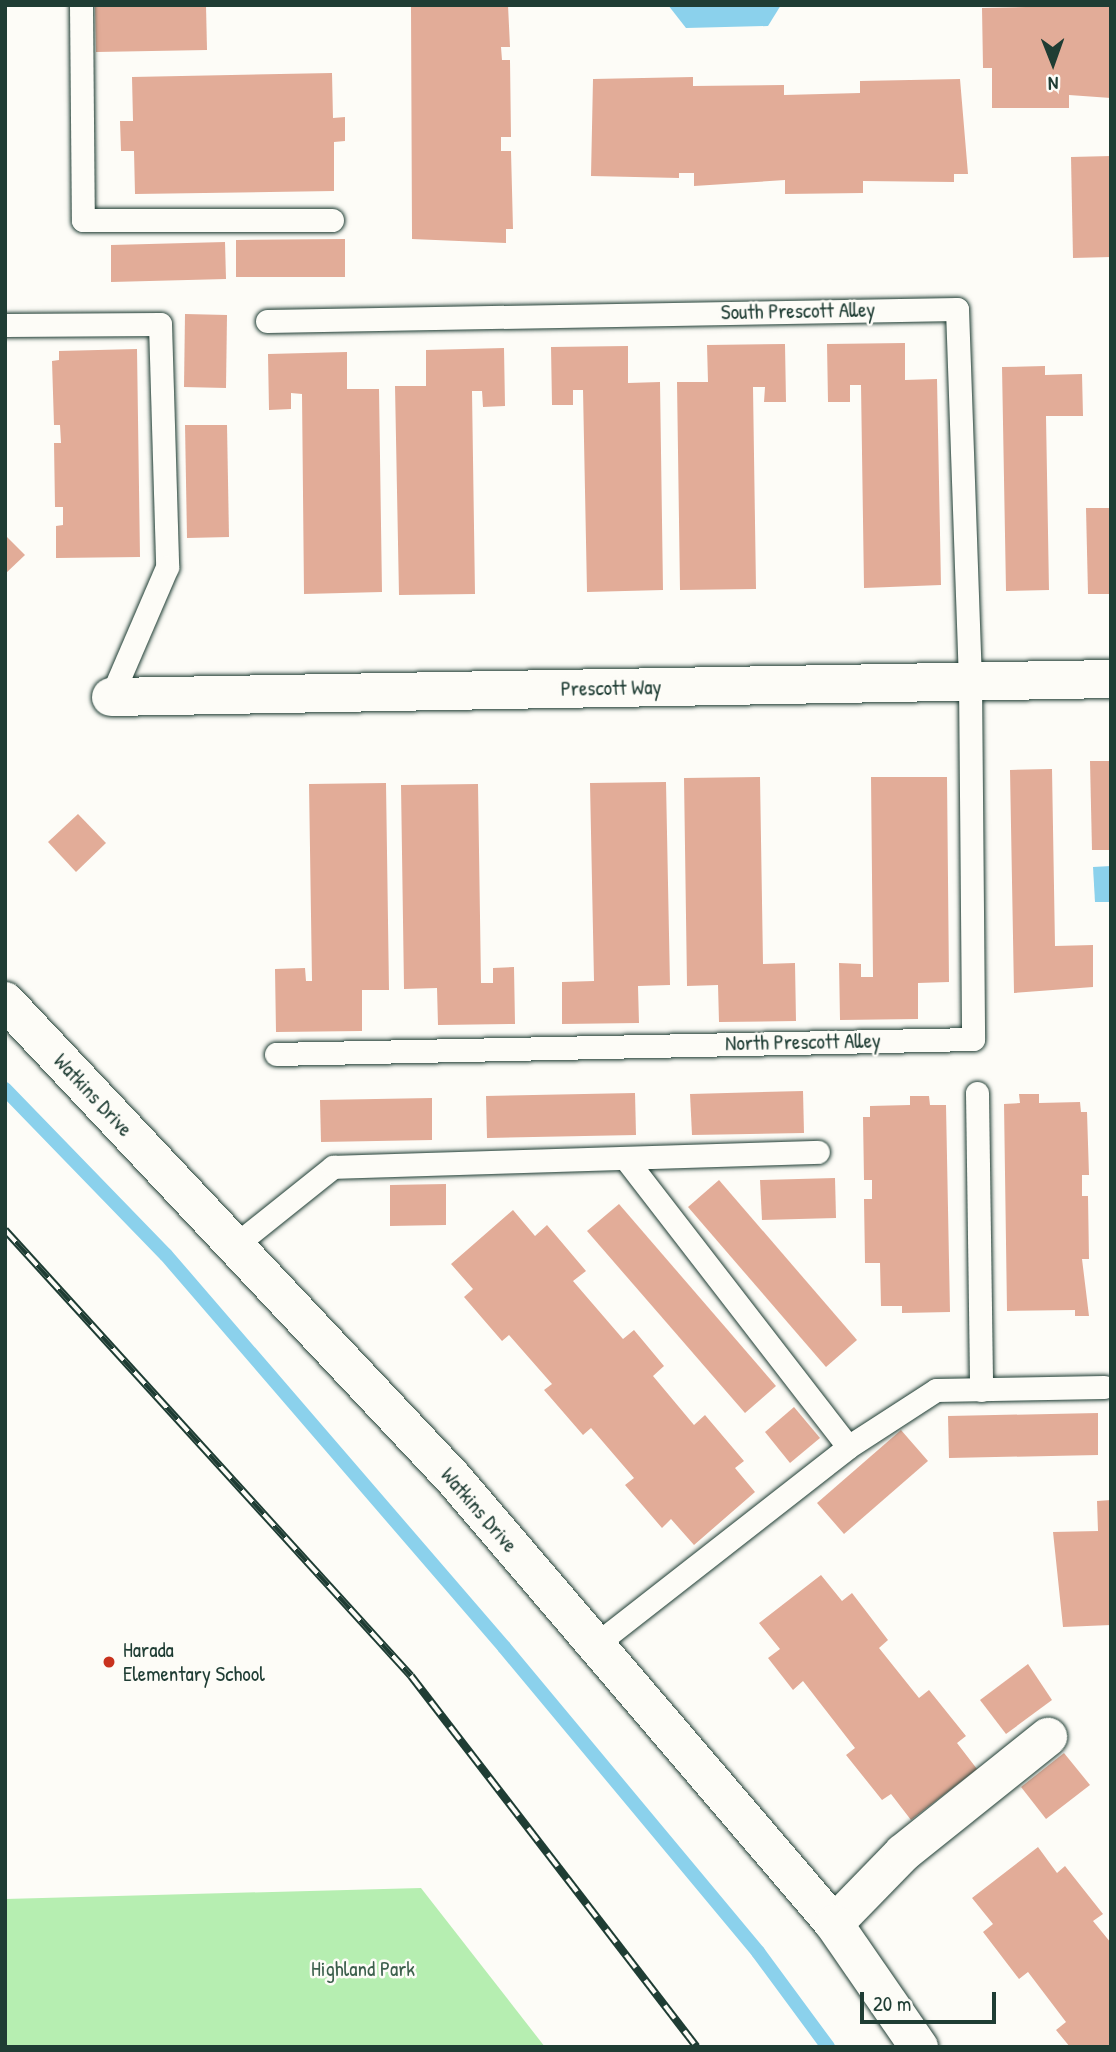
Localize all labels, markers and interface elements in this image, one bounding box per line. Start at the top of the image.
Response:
north arrow [1018,28,1088,98]
text: N [1048,71,1059,97]
street label: South Prescott Alley [721,297,875,325]
street label: Prescott Way [561,675,661,701]
street label: North Prescott Alley [725,1028,881,1056]
street label: Watkins Drive [48,1048,138,1142]
street label: Watkins Drive [435,1463,523,1557]
place label: Harada Elementary School [123,1637,265,1687]
marker: Harada Elementary School [101,1654,117,1670]
park label: Highland Park [311,1956,415,1982]
scale bar [864,1979,1000,2023]
text: 20 m [873,1989,911,2018]

